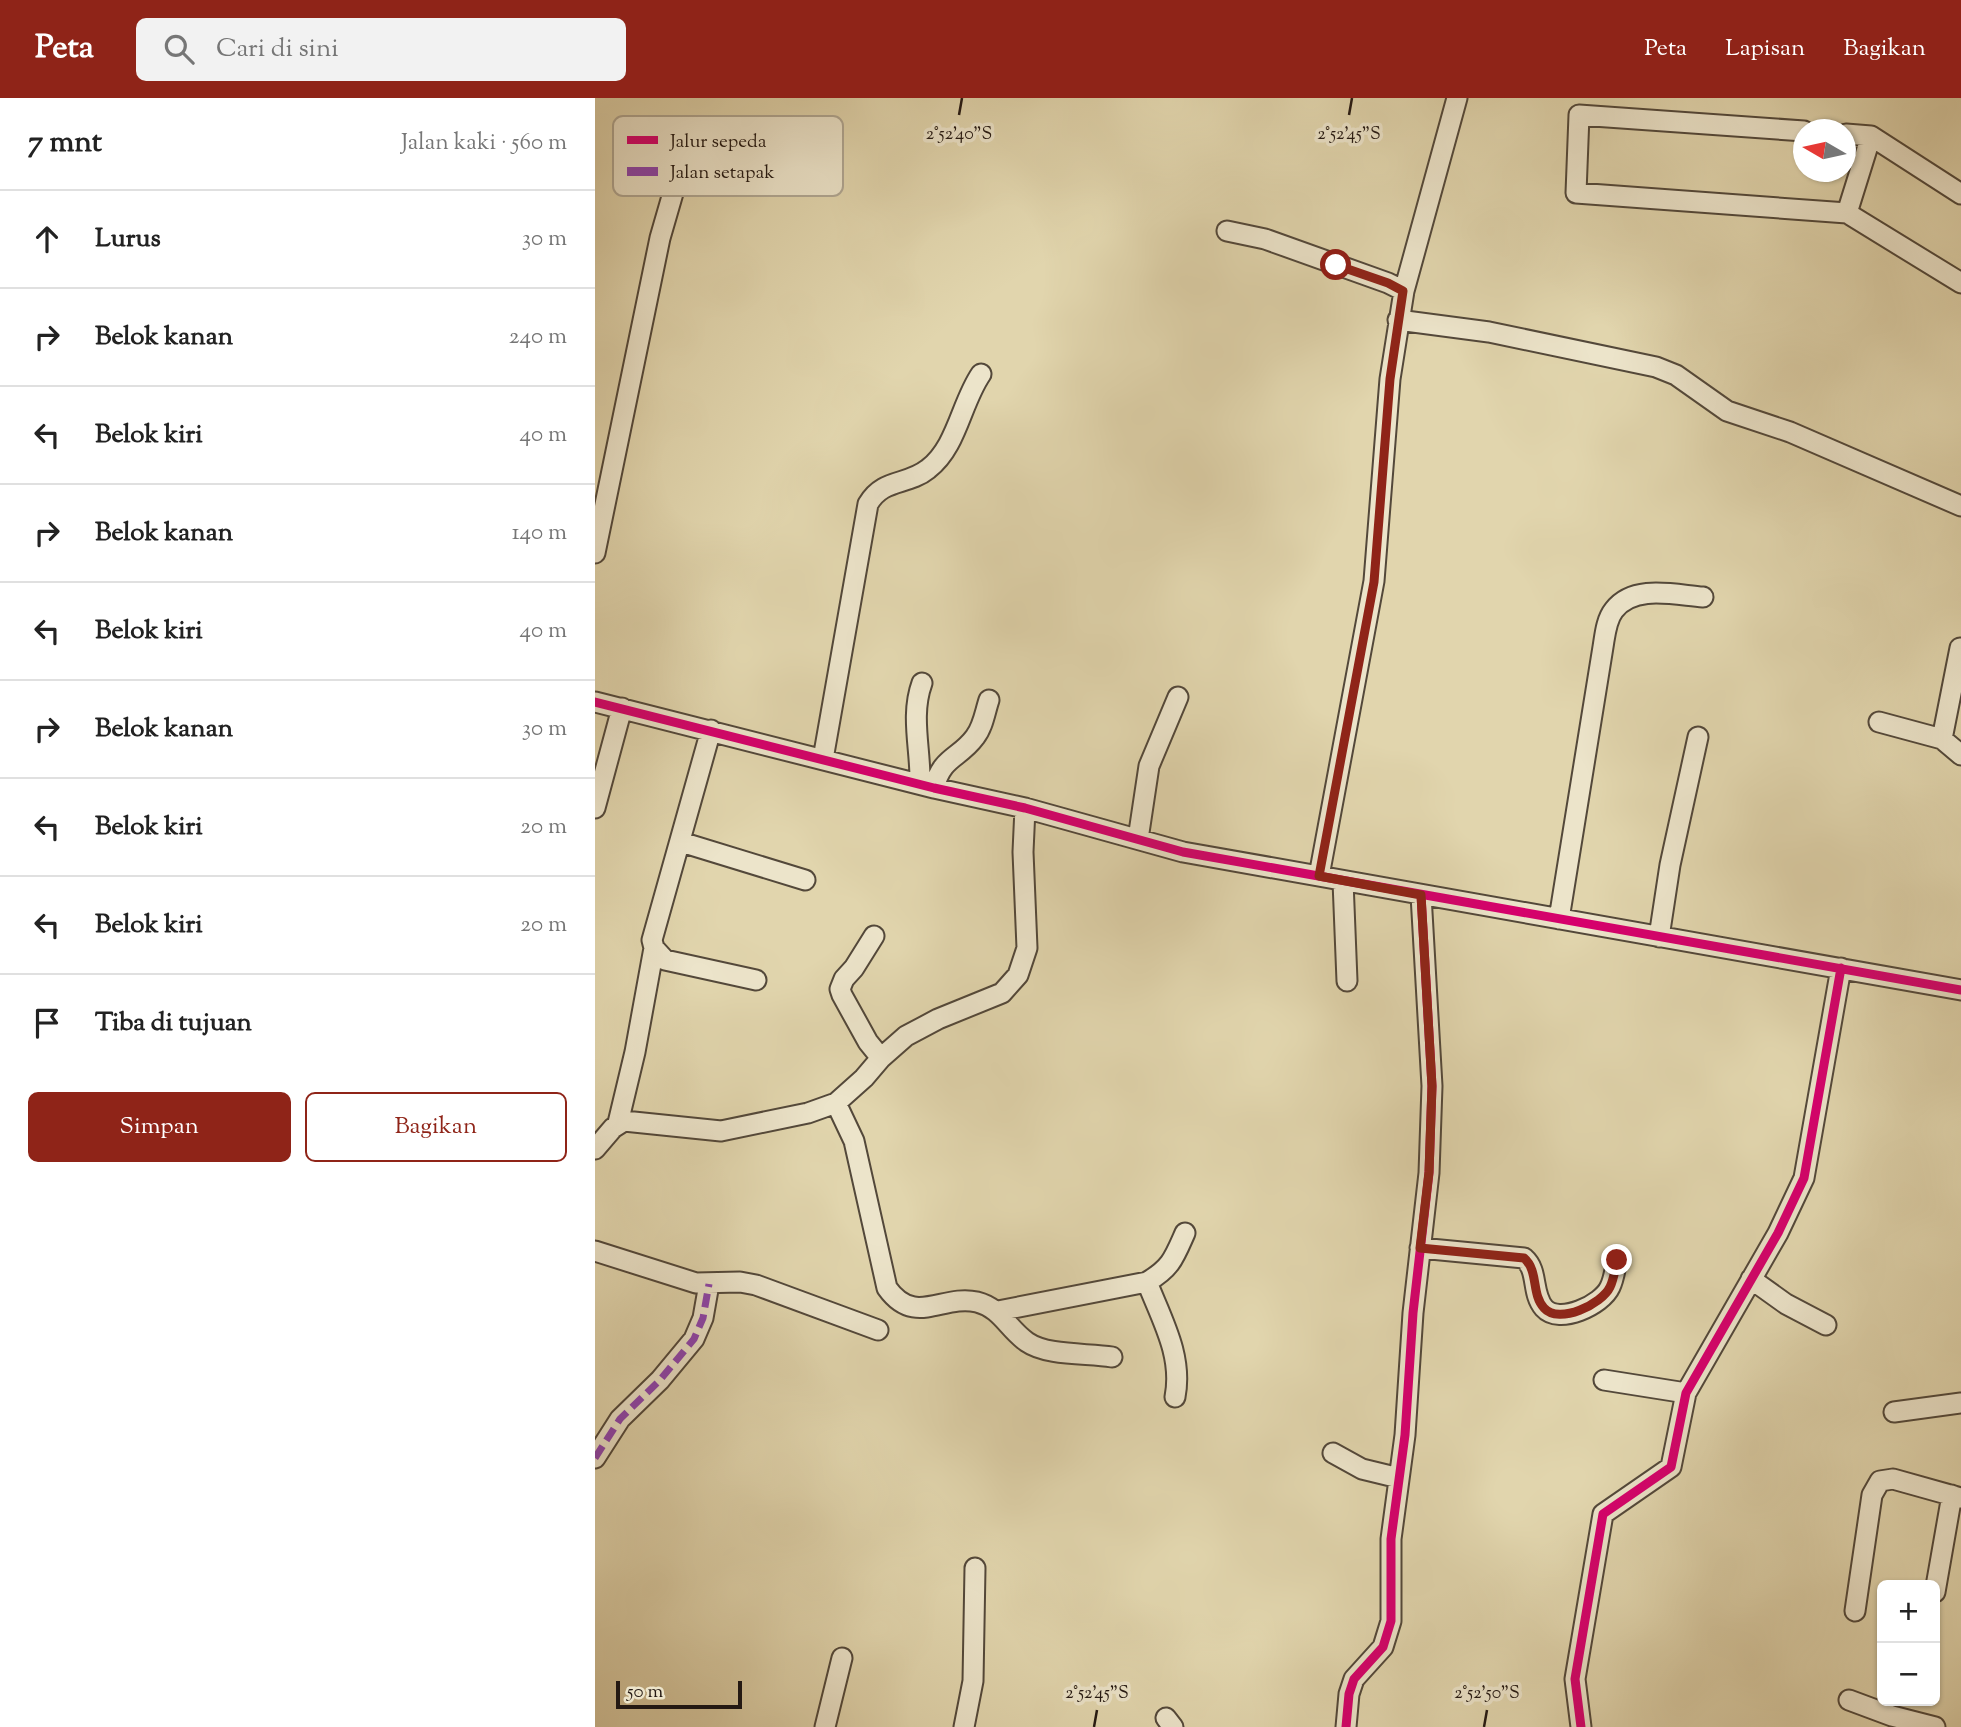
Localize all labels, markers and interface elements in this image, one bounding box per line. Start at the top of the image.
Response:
search box [136,18,626,81]
text: Peta [35,25,94,73]
icon: search [160,30,198,68]
text: Cari di sini [216,31,339,68]
text: Peta [1644,32,1687,66]
text: Lapisan [1725,32,1805,66]
text: Bagikan [1843,32,1926,66]
legend [613,116,843,196]
north arrow [1793,119,1856,182]
text: 7 mnt [28,122,102,165]
text: 2°52'40"S [926,122,992,148]
text: 2°52'45"S [1317,122,1381,148]
text: Jalan kaki · 560 m [401,127,567,160]
text: Jalur sepeda [669,129,767,156]
text: Jalan setapak [669,160,775,187]
icon: ahead [28,220,66,258]
text: Lurus [95,221,161,258]
text: 30 m [522,223,567,256]
route start [1320,249,1351,280]
icon: right [28,318,66,356]
text: Belok kanan [95,319,233,356]
text: 240 m [509,321,567,354]
icon: left [28,416,66,454]
text: Belok kiri [95,417,203,454]
text: 40 m [520,419,567,452]
icon: right [28,514,66,552]
text: Belok kanan [95,515,233,552]
text: 140 m [512,517,567,550]
icon: left [28,612,66,650]
text: Belok kiri [95,613,203,650]
text: 40 m [520,615,567,648]
icon: right [28,710,66,748]
text: Belok kanan [95,711,233,748]
text: 30 m [522,713,567,746]
icon: left [28,808,66,846]
text: Belok kiri [95,809,203,846]
text: 20 m [520,811,567,844]
icon: left [28,906,66,944]
text: Belok kiri [95,907,203,944]
text: 20 m [520,909,567,942]
icon: arrive [28,1004,66,1042]
text: Tiba di tujuan [95,1005,252,1042]
button: Simpan [28,1092,291,1162]
button: Bagikan [305,1092,567,1162]
route end [1601,1244,1632,1275]
map controls [1877,1580,1940,1706]
button: + [1877,1580,1940,1643]
button: − [1877,1643,1940,1706]
scale bar [616,1678,742,1710]
text: 50 m [627,1679,663,1706]
text: 2°52'45"S [1065,1681,1129,1707]
text: 2°52'50"S [1454,1681,1520,1707]

